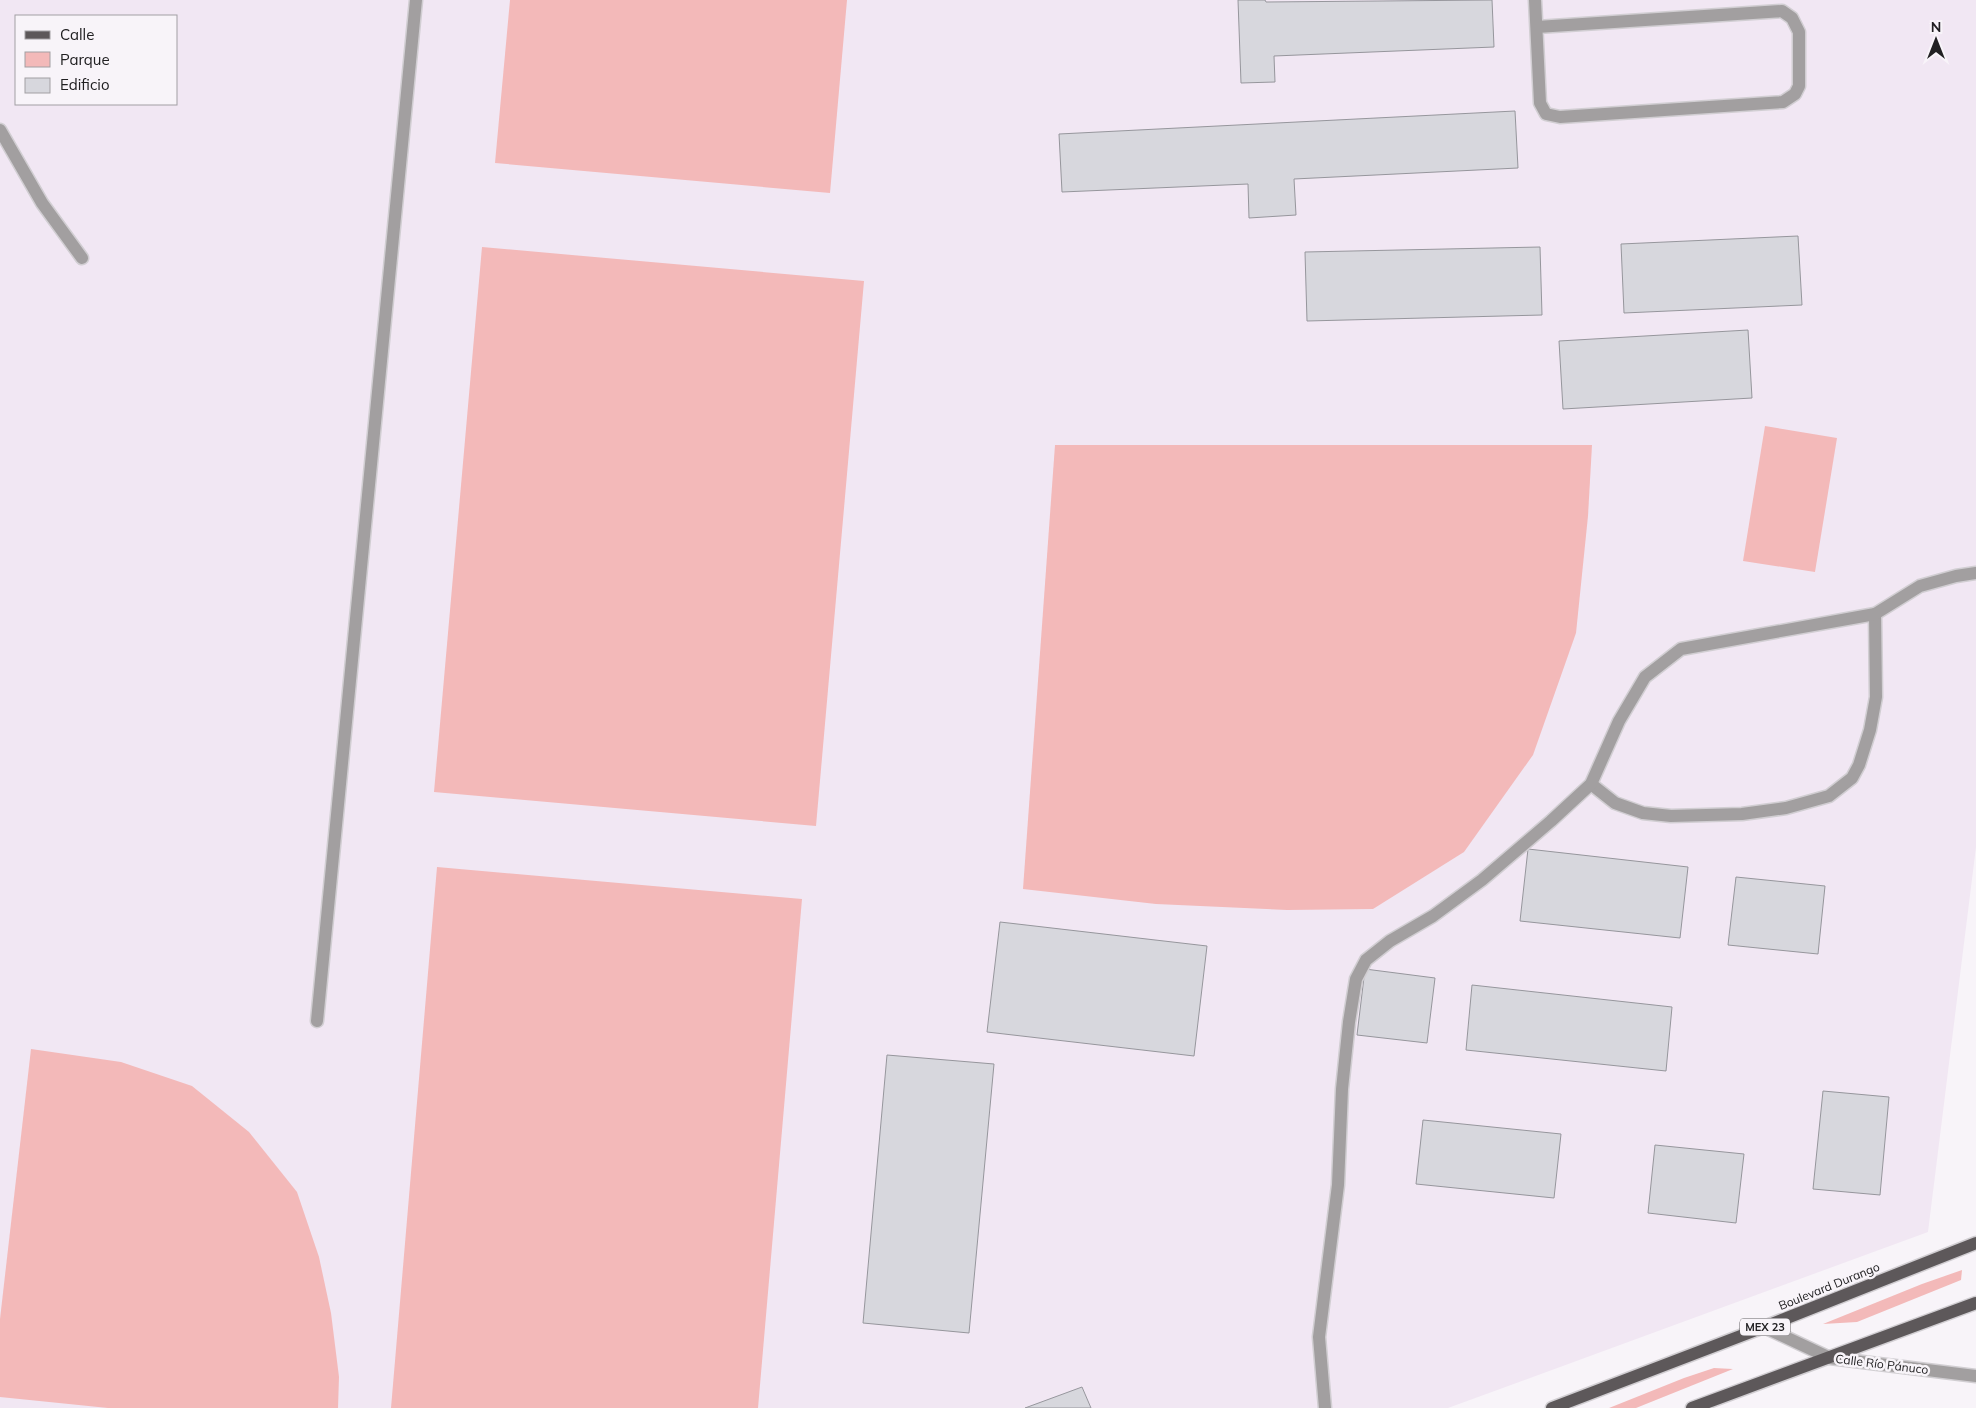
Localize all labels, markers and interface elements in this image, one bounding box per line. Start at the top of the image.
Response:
legend [15,15,178,105]
north arrow [1911,15,1961,65]
text: N [1931,18,1941,36]
text: Calle [60,25,94,44]
text: Parque [60,50,110,69]
text: Edificio [60,75,110,94]
street label: Boulevard Durango [1776,1259,1882,1313]
road number: MEX 23 [1740,1318,1790,1335]
street label: Calle Río Pánuco [1835,1351,1929,1377]

